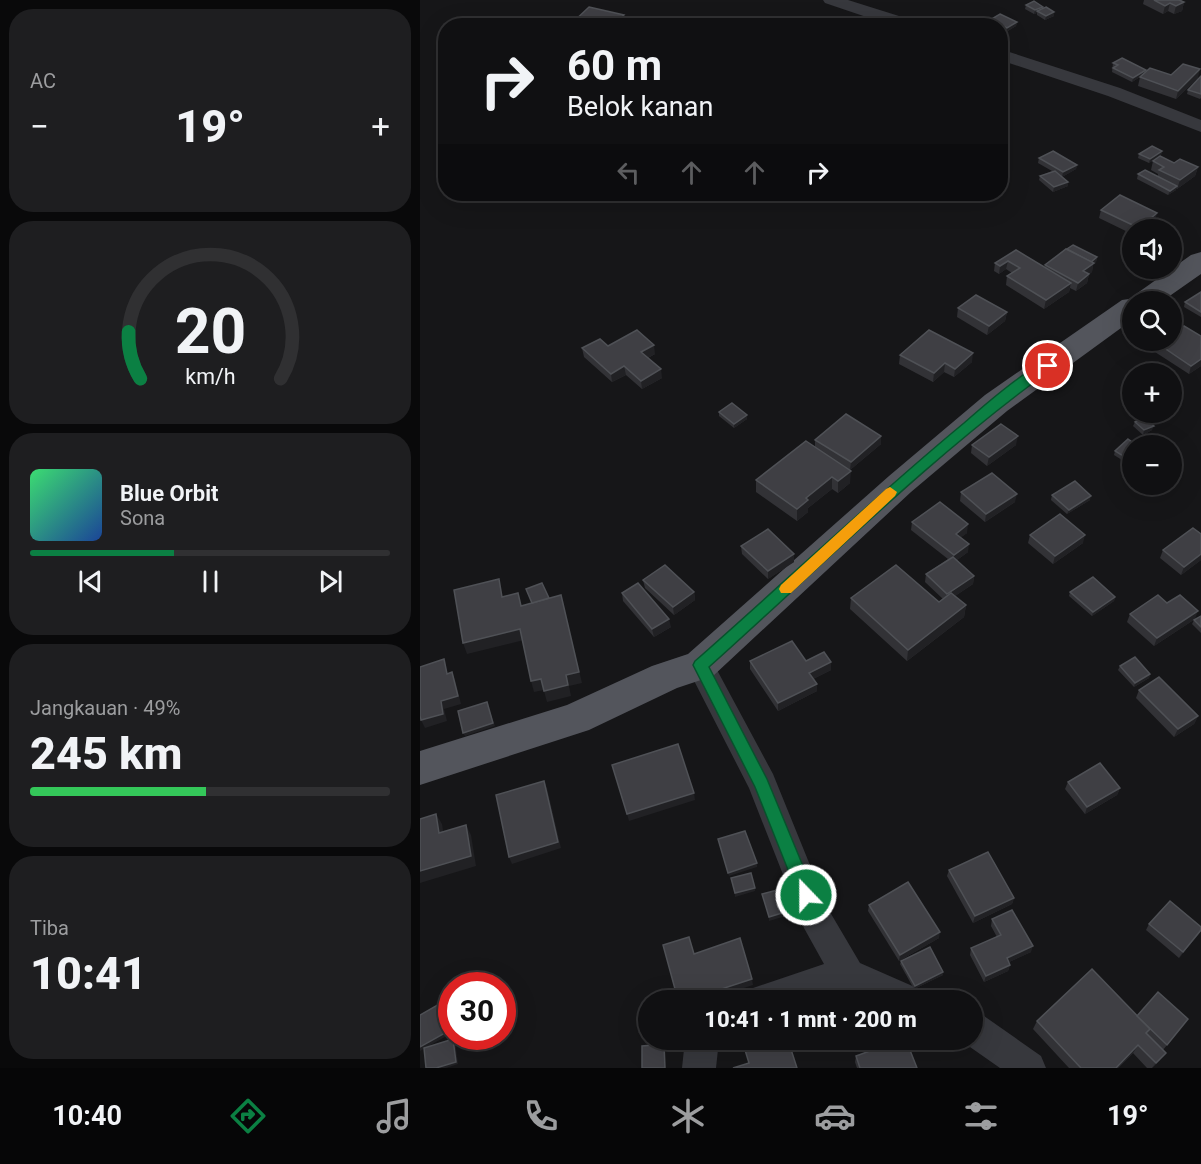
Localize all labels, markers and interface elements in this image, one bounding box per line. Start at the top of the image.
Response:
text: 60 m [567,41,662,90]
icon: right [468,42,546,120]
text: AC [30,69,56,93]
text: Belok kanan [567,91,713,123]
text: 19° [175,100,245,153]
text: − [30,107,49,146]
text: + [371,107,390,146]
icon: left [612,156,645,189]
icon: ahead [675,156,708,189]
icon: ahead [738,156,771,189]
icon: right [801,156,834,189]
map controls [1122,219,1182,495]
button: sound [1122,219,1182,279]
button: search [1122,291,1182,351]
text: 20 [174,295,246,368]
pin [1022,340,1073,391]
icon: arrive [1031,349,1064,382]
button: + [1122,363,1182,423]
text: km/h [185,365,235,390]
button: − [1122,435,1182,495]
text: Blue Orbit [120,481,218,506]
text: Sona [120,506,165,530]
icon: previous [74,565,107,598]
icon: pause [194,565,227,598]
icon: next [314,565,347,598]
text: Jangkauan · 49% [30,696,180,720]
text: 245 km [30,727,182,780]
position arrow [774,863,838,927]
text: Tiba [30,916,69,940]
text: 10:41 [30,947,147,1000]
speed limit sign: 30 [438,972,516,1050]
text: 10:41 · 1 mnt · 200 m [704,1007,917,1032]
icon: directions [227,1095,269,1137]
icon: music [373,1095,415,1137]
icon: phone [520,1095,562,1137]
icon: climate [667,1095,709,1137]
icon: car [814,1095,856,1137]
icon: filters [960,1095,1002,1137]
text: 10:40 [52,1100,122,1132]
text: 19° [1107,1100,1149,1132]

